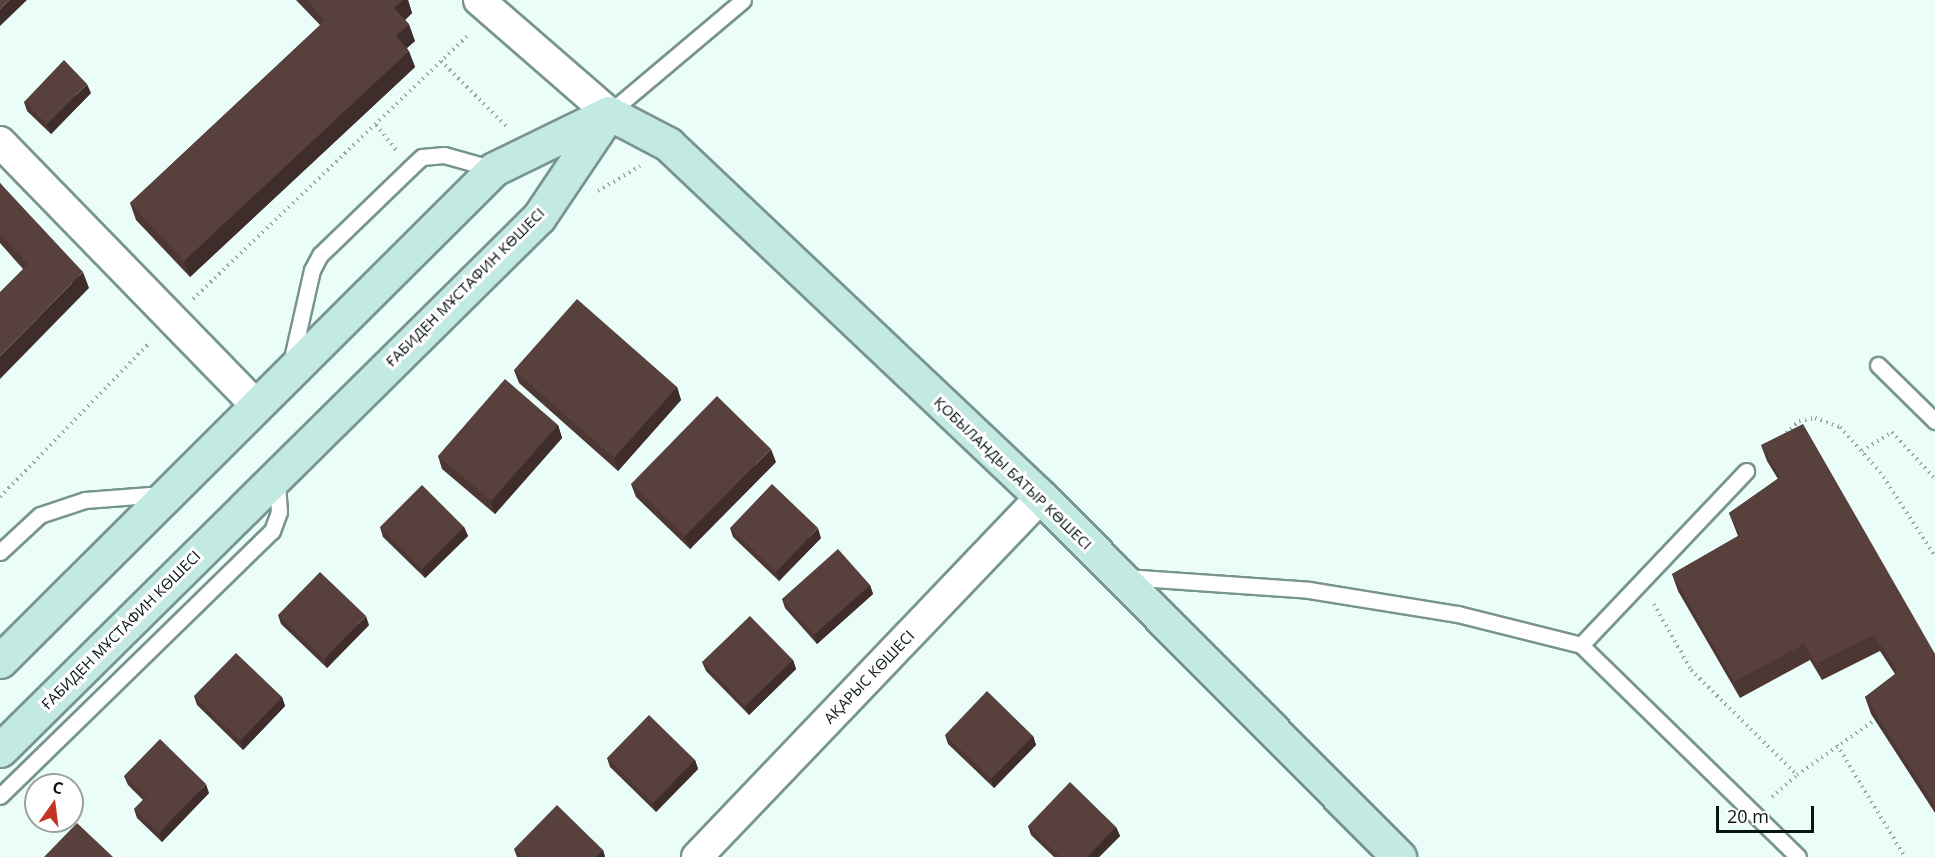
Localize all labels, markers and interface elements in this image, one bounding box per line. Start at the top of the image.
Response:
street label: ҒАБИДЕН МҰСТАФИН КӨШЕСІ [382,204,548,370]
street label: ҚОБЫЛАНДЫ БАТЫР КӨШЕСІ [930,393,1096,553]
street label: ҒАБИДЕН МҰСТАФИН КӨШЕСІ [38,547,204,713]
street label: АҚАРЫС КӨШЕСІ [820,627,918,727]
north arrow [24,773,84,833]
text: С [50,776,65,799]
scale bar [1719,794,1816,832]
text: 20 m [1727,804,1769,828]

